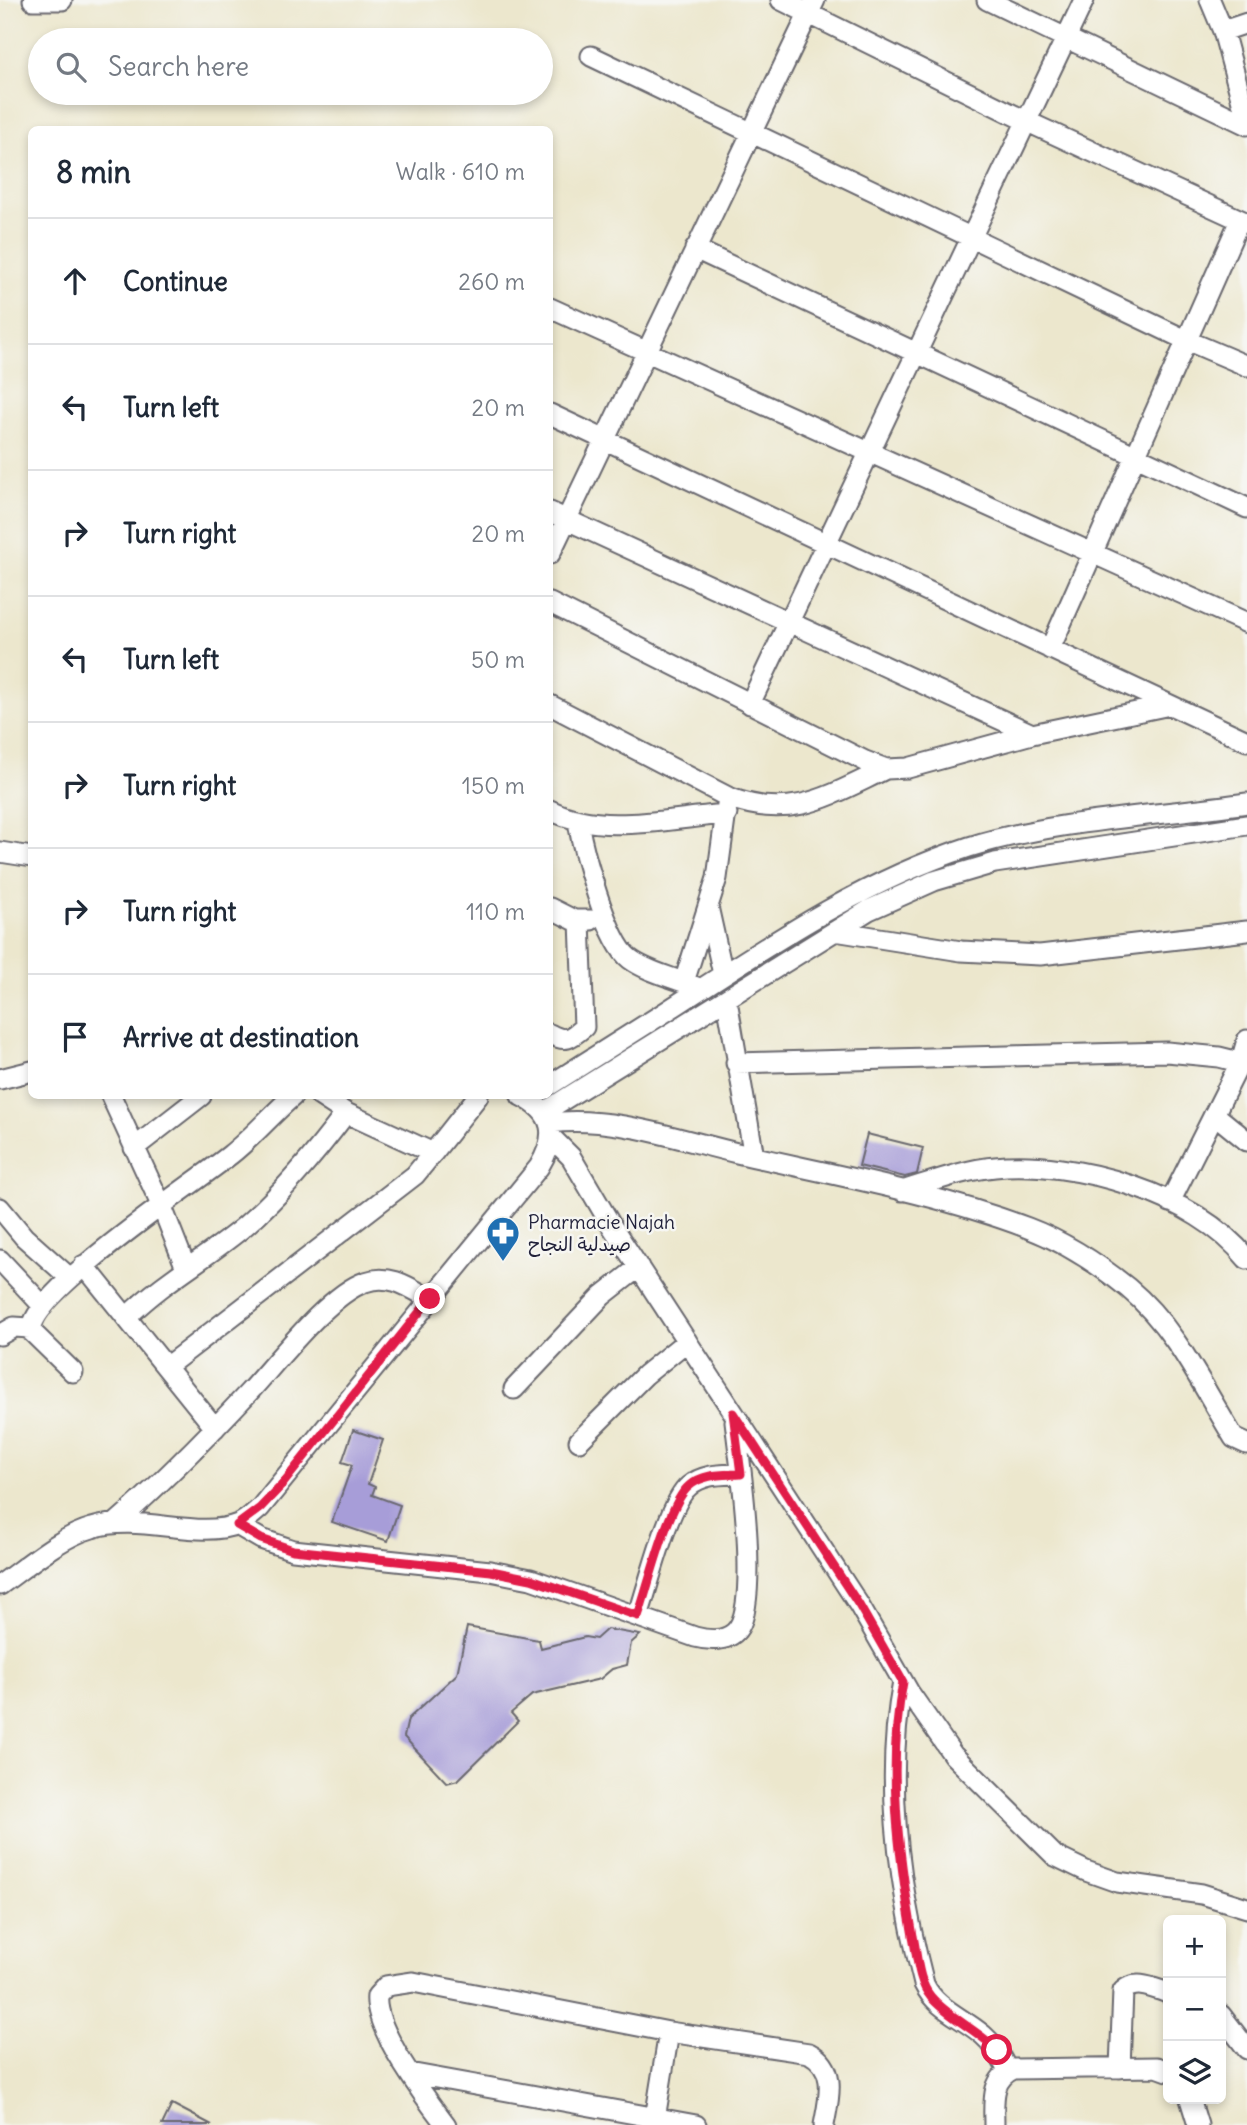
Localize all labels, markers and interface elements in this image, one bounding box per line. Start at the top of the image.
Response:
search box [28,28,553,105]
icon: search [52,48,90,86]
text: Search here [108,50,249,83]
text: 8 min [56,153,131,191]
text: Walk · 610 m [396,157,525,186]
icon: ahead [56,262,94,300]
text: Continue [123,265,228,298]
text: 260 m [458,267,525,296]
icon: left [56,388,94,426]
text: Turn left [123,391,219,424]
text: 20 m [472,393,525,422]
icon: right [56,514,94,552]
text: Turn right [123,517,236,550]
text: 20 m [472,519,525,548]
icon: left [56,640,94,678]
text: Turn left [123,643,219,676]
text: 50 m [471,645,525,674]
icon: right [56,766,94,804]
text: Turn right [123,769,236,802]
text: 150 m [462,771,525,800]
icon: right [56,892,94,930]
text: Turn right [123,895,236,928]
text: 110 m [466,897,525,926]
icon: arrive [56,1018,94,1056]
text: Arrive at destination [123,1021,359,1054]
place label: Pharmacie Najah صيدلية النجاح [528,1210,675,1257]
pharmacy icon: Pharmacie Najah صيدلية النجاح [484,1214,522,1263]
route end [414,1283,445,1314]
map controls [1163,1915,1226,2104]
button: + [1163,1915,1226,1978]
button: − [1163,1978,1226,2041]
route start [981,2034,1012,2065]
button: layers [1163,2041,1226,2104]

